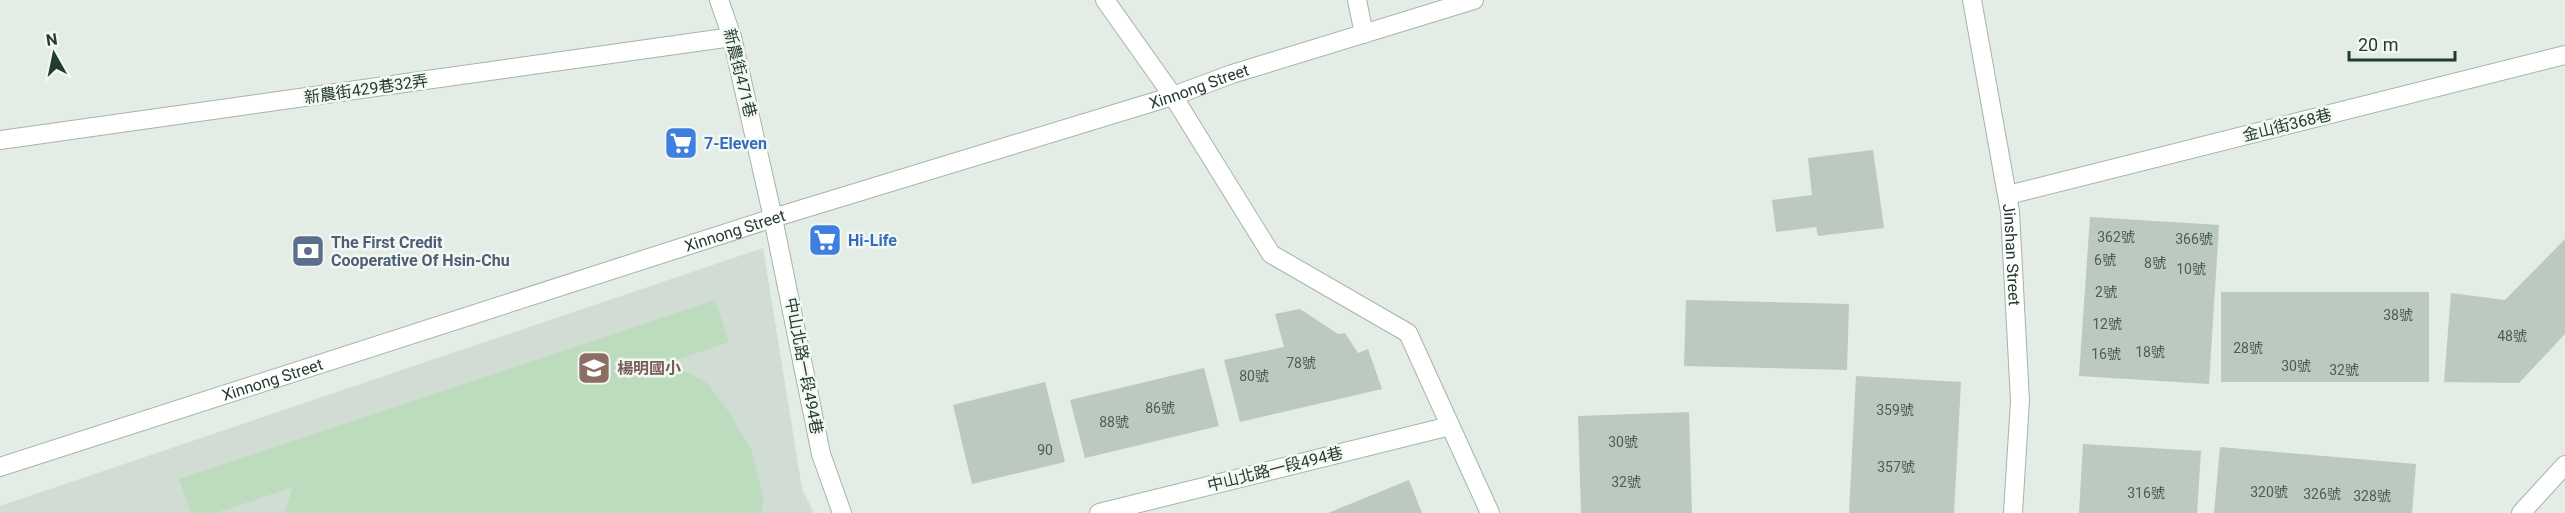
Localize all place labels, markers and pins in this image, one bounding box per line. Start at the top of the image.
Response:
supermarket icon: 7-Eleven [663,125,699,161]
place label: 7-Eleven [704,134,767,153]
supermarket icon: Hi-Life [807,222,843,258]
place label: Hi-Life [848,231,897,250]
bank icon: The First Credit Cooperative Of Hsin-Chu [290,233,326,269]
place label: The First Credit Cooperative Of Hsin-Chu [331,233,510,270]
school or university icon: 楊明國小 [576,350,612,386]
place label: 楊明國小 [617,359,681,378]

